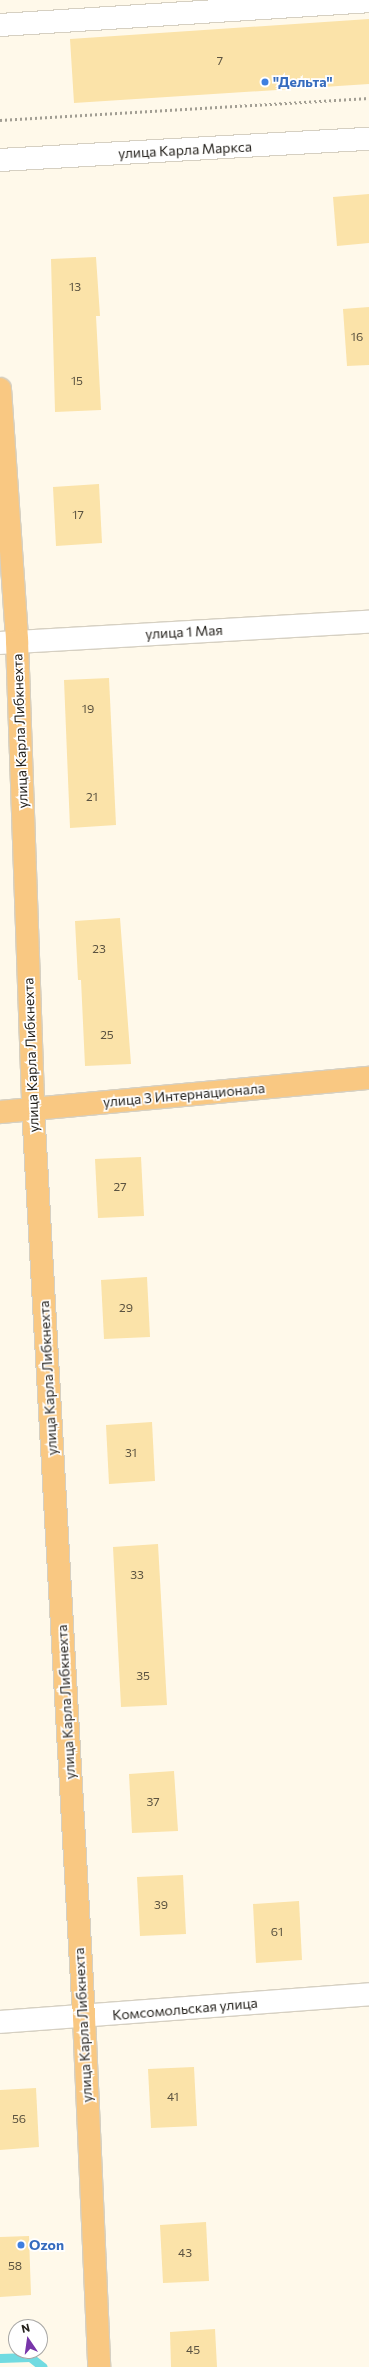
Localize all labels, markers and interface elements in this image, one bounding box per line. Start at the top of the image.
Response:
house number: 7 [217,54,223,68]
place label: "Дельта" [273,74,333,90]
marker: "Дельта" [260,77,270,87]
street label: улица Карла Маркса [118,138,252,162]
house number: 13 [69,280,81,294]
house number: 16 [351,330,363,344]
house number: 15 [71,374,83,388]
house number: 17 [72,508,84,522]
street label: улица 1 Мая [145,622,223,642]
street label: улица Карла Либкнехта [9,653,31,809]
house number: 19 [82,702,94,716]
house number: 21 [86,790,98,804]
house number: 23 [92,942,106,956]
street label: улица Карла Либкнехта [20,977,42,1133]
house number: 25 [100,1028,114,1042]
street label: улица 3 Интернационала [102,1080,266,1110]
house number: 27 [114,1180,126,1194]
street label: улица Карла Либкнехта [36,1300,60,1456]
house number: 29 [119,1301,133,1315]
house number: 31 [125,1446,137,1460]
house number: 33 [130,1568,144,1582]
street label: улица Карла Либкнехта [54,1624,78,1780]
house number: 35 [136,1669,150,1683]
house number: 37 [146,1795,160,1809]
house number: 39 [154,1898,168,1912]
house number: 61 [271,1925,283,1939]
street label: улица Карла Либкнехта [71,1947,95,2103]
street label: Комсомольская улица [112,1994,258,2024]
house number: 41 [167,2090,179,2104]
house number: 56 [12,2112,26,2126]
place label: Ozon [29,2237,64,2253]
marker: Ozon [16,2240,26,2250]
house number: 43 [178,2246,192,2260]
house number: 58 [8,2259,22,2273]
north arrow [8,2319,48,2359]
text: N [20,2321,31,2335]
house number: 45 [186,2343,200,2357]

